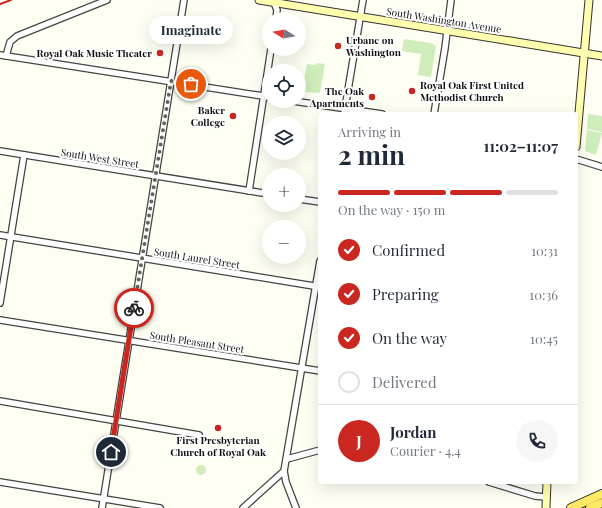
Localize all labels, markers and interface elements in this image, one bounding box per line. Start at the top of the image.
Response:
street label: South Washington Avenue [385,4,503,36]
north arrow [262,12,306,56]
map controls [262,12,306,264]
callout: Imaginate [149,16,233,44]
text: Imaginate [161,21,221,38]
place label: Urbane on Washington [345,33,402,59]
marker: Urbane on Washington [333,41,343,51]
place label: Royal Oak Music Theater [37,46,152,60]
marker: Royal Oak Music Theater [155,48,165,58]
button: locate [262,64,306,108]
pin [174,67,208,101]
icon: bag [180,73,202,95]
place label: Royal Oak First United Methodist Church [420,78,524,104]
place label: The Oak Apartments [309,84,364,110]
marker: Royal Oak First United Methodist Church [407,86,417,96]
marker: The Oak Apartments [367,92,377,102]
place label: Baker College [191,103,225,129]
marker: Baker College [228,111,238,121]
button: layers [262,116,306,160]
text: Arriving in [338,123,401,140]
text: 11:02–11:07 [483,136,558,156]
text: 2 min [338,137,405,172]
street label: South West Street [60,145,140,171]
button: + [262,168,306,212]
text: On the way · 150 m [338,201,445,218]
button: − [262,220,306,264]
icon: check [338,239,360,261]
text: Confirmed [372,240,445,260]
text: 10:31 [531,242,558,259]
street label: South Laurel Street [153,244,241,272]
icon: check [338,283,360,305]
text: Preparing [372,284,439,304]
text: 10:36 [529,286,558,303]
courier [114,288,154,328]
icon: bike [123,297,145,319]
icon: check [338,327,360,349]
street label: South Pleasant Street [149,328,246,356]
text: On the way [372,328,447,348]
text: 10:45 [530,330,558,347]
text: Delivered [372,372,437,392]
button: phone [516,420,558,462]
text: Jordan [390,422,436,442]
marker: First Presbyterian Church of Royal Oak [213,423,223,433]
text: J [356,431,362,451]
place label: First Presbyterian Church of Royal Oak [170,433,266,459]
pin [94,435,128,469]
icon: home [100,441,122,463]
text: Courier · 4.4 [390,442,461,459]

